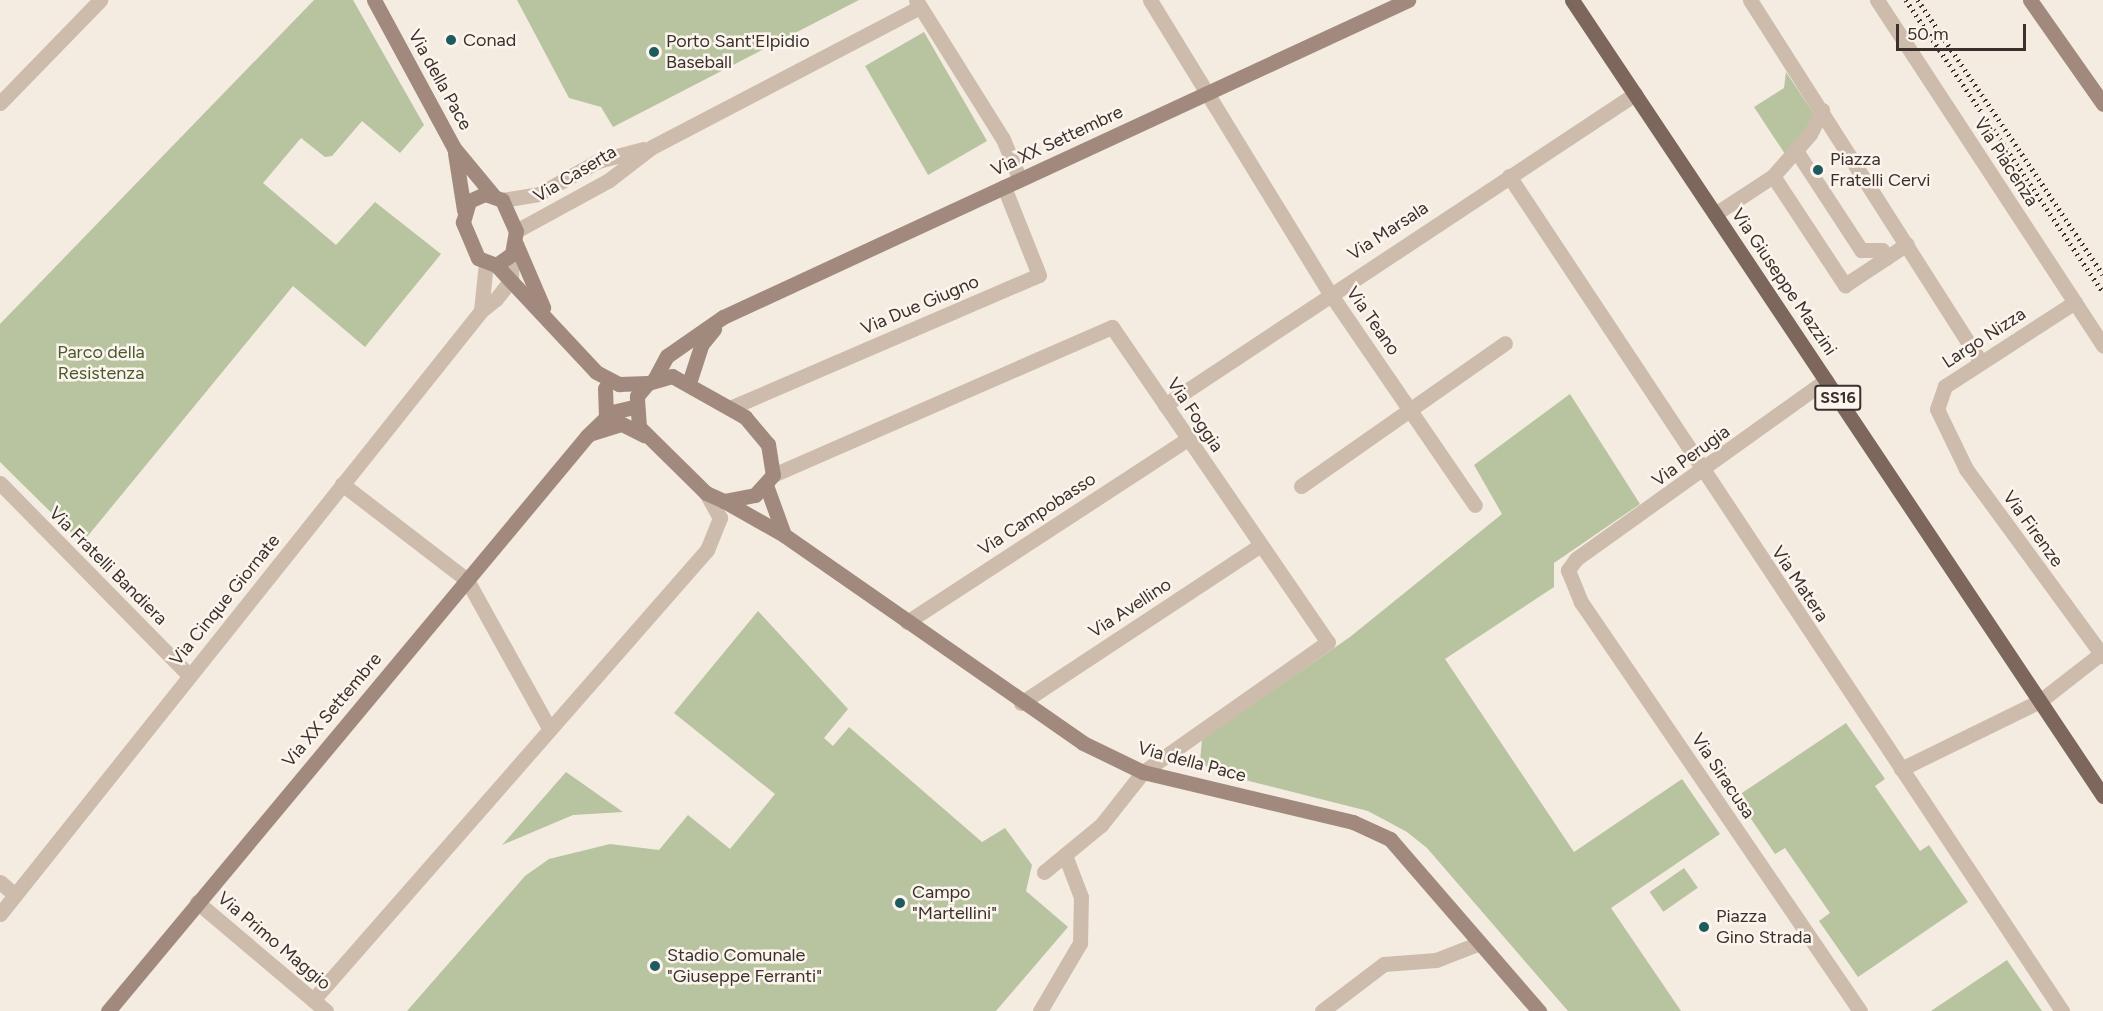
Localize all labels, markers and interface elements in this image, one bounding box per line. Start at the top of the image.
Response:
scale bar [1899,12,2030,50]
text: 50 m [1907,23,1949,45]
street label: Via della Pace [404,26,476,134]
place label: Conad [463,29,516,51]
place label: Porto Sant'Elpidio Baseball [666,31,810,74]
marker: Conad [444,33,458,47]
marker: Porto Sant'Elpidio Baseball [647,45,661,59]
street label: Via XX Settembre [988,101,1126,181]
street label: Via Piacenza [1969,113,2043,211]
street label: Via Caserta [530,141,620,207]
place label: Piazza Fratelli Cervi [1830,149,1930,192]
marker: Piazza Fratelli Cervi [1811,163,1825,177]
street label: Via Marsala [1344,197,1432,265]
street label: Via Giuseppe Mazzini [1727,204,1841,360]
street label: Via Due Giugno [858,270,982,340]
street label: Via Teano [1342,283,1404,359]
street label: Largo Nizza [1938,303,2030,373]
park label: Parco della Resistenza [57,342,145,385]
street label: Via Foggia [1162,374,1228,456]
road number: SS16 [1814,385,1862,411]
street label: Via Perugia [1648,421,1734,491]
street label: Via Campobasso [974,468,1100,560]
street label: Via Firenze [1998,487,2068,571]
street label: Via Fratelli Bandiera [44,502,172,630]
street label: Via Cinque Giornate [166,530,284,670]
street label: Via Matera [1767,542,1833,626]
street label: Via Avellino [1085,573,1175,643]
street label: Via XX Settembre [278,648,386,772]
street label: Via Siracusa [1687,729,1759,823]
street label: Via della Pace [1136,737,1248,787]
place label: Campo "Martellini" [912,882,997,924]
street label: Via Primo Maggio [213,887,335,995]
marker: Campo "Martellini" [893,896,907,910]
place label: Piazza Gino Strada [1716,906,1812,948]
marker: Piazza Gino Strada [1697,920,1711,934]
place label: Stadio Comunale "Giuseppe Ferranti" [667,945,822,988]
marker: Stadio Comunale "Giuseppe Ferranti" [648,959,662,973]

